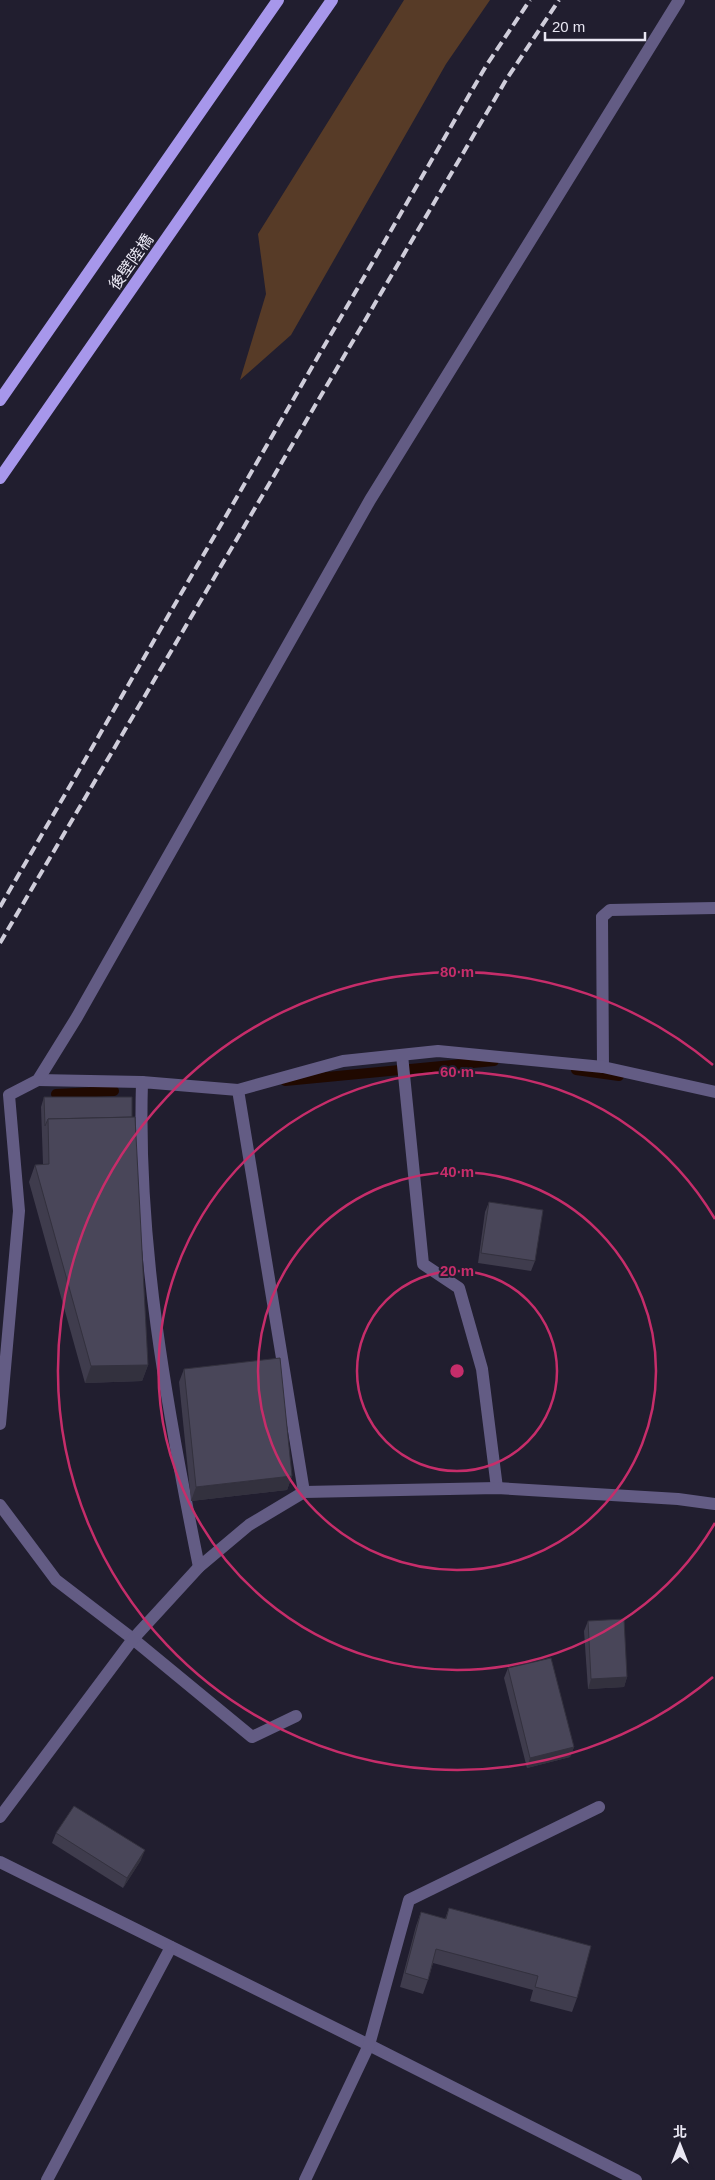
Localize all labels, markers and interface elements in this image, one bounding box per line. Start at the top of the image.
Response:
scale bar [545,10,645,42]
text: 20 m [552,18,585,35]
street label: 後壁陸橋 [106,231,156,293]
text: 80 m [440,963,474,980]
text: 60 m [440,1063,474,1080]
text: 40 m [440,1163,474,1180]
text: 20 m [440,1262,474,1279]
centre of rings [448,1362,466,1380]
north arrow [655,2120,705,2170]
text: 北 [673,2124,687,2140]

